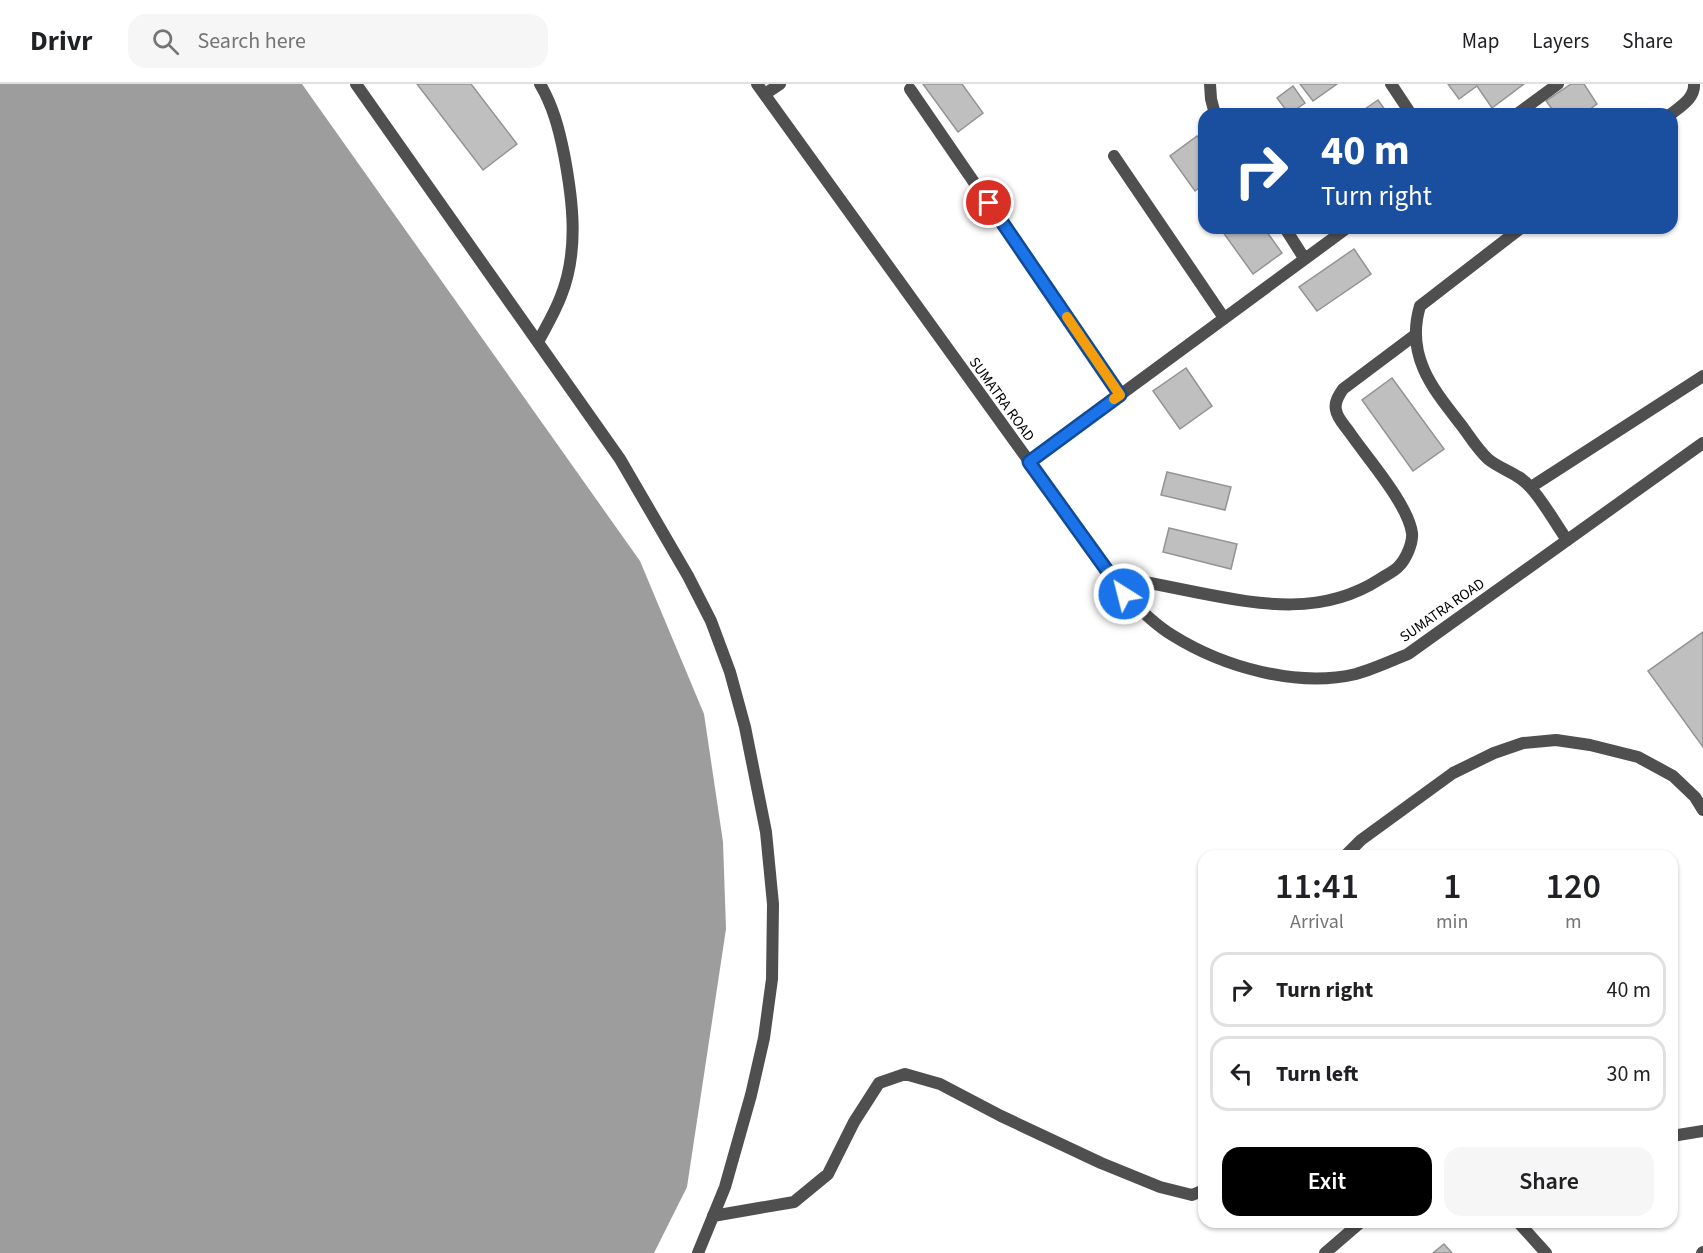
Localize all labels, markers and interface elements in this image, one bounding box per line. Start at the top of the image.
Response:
search box [128,14,548,68]
text: Drivr [30,21,92,61]
icon: search [149,25,182,58]
text: Search here [197,25,306,57]
text: Map [1462,26,1499,56]
text: Layers [1532,26,1589,56]
text: Share [1622,26,1673,56]
text: 40 m [1321,121,1410,181]
icon: right [1222,132,1300,210]
pin [963,177,1014,228]
text: Turn right [1321,177,1432,216]
icon: arrive [972,186,1005,219]
street label: SUMATRA ROAD [964,353,1039,446]
position arrow [1092,562,1156,626]
street label: SUMATRA ROAD [1396,573,1489,647]
text: 11:41 [1275,861,1359,912]
text: 1 [1443,861,1461,912]
text: 120 [1545,861,1601,912]
text: Arrival [1290,908,1344,936]
text: min [1436,908,1468,936]
text: m [1565,908,1581,936]
icon: right [1225,973,1258,1006]
text: Turn right [1276,974,1373,1006]
text: 40 m [1606,974,1651,1006]
icon: left [1225,1057,1258,1090]
text: Turn left [1276,1058,1358,1090]
text: 30 m [1606,1058,1651,1090]
button: Exit [1222,1147,1432,1216]
button: Share [1444,1147,1654,1216]

